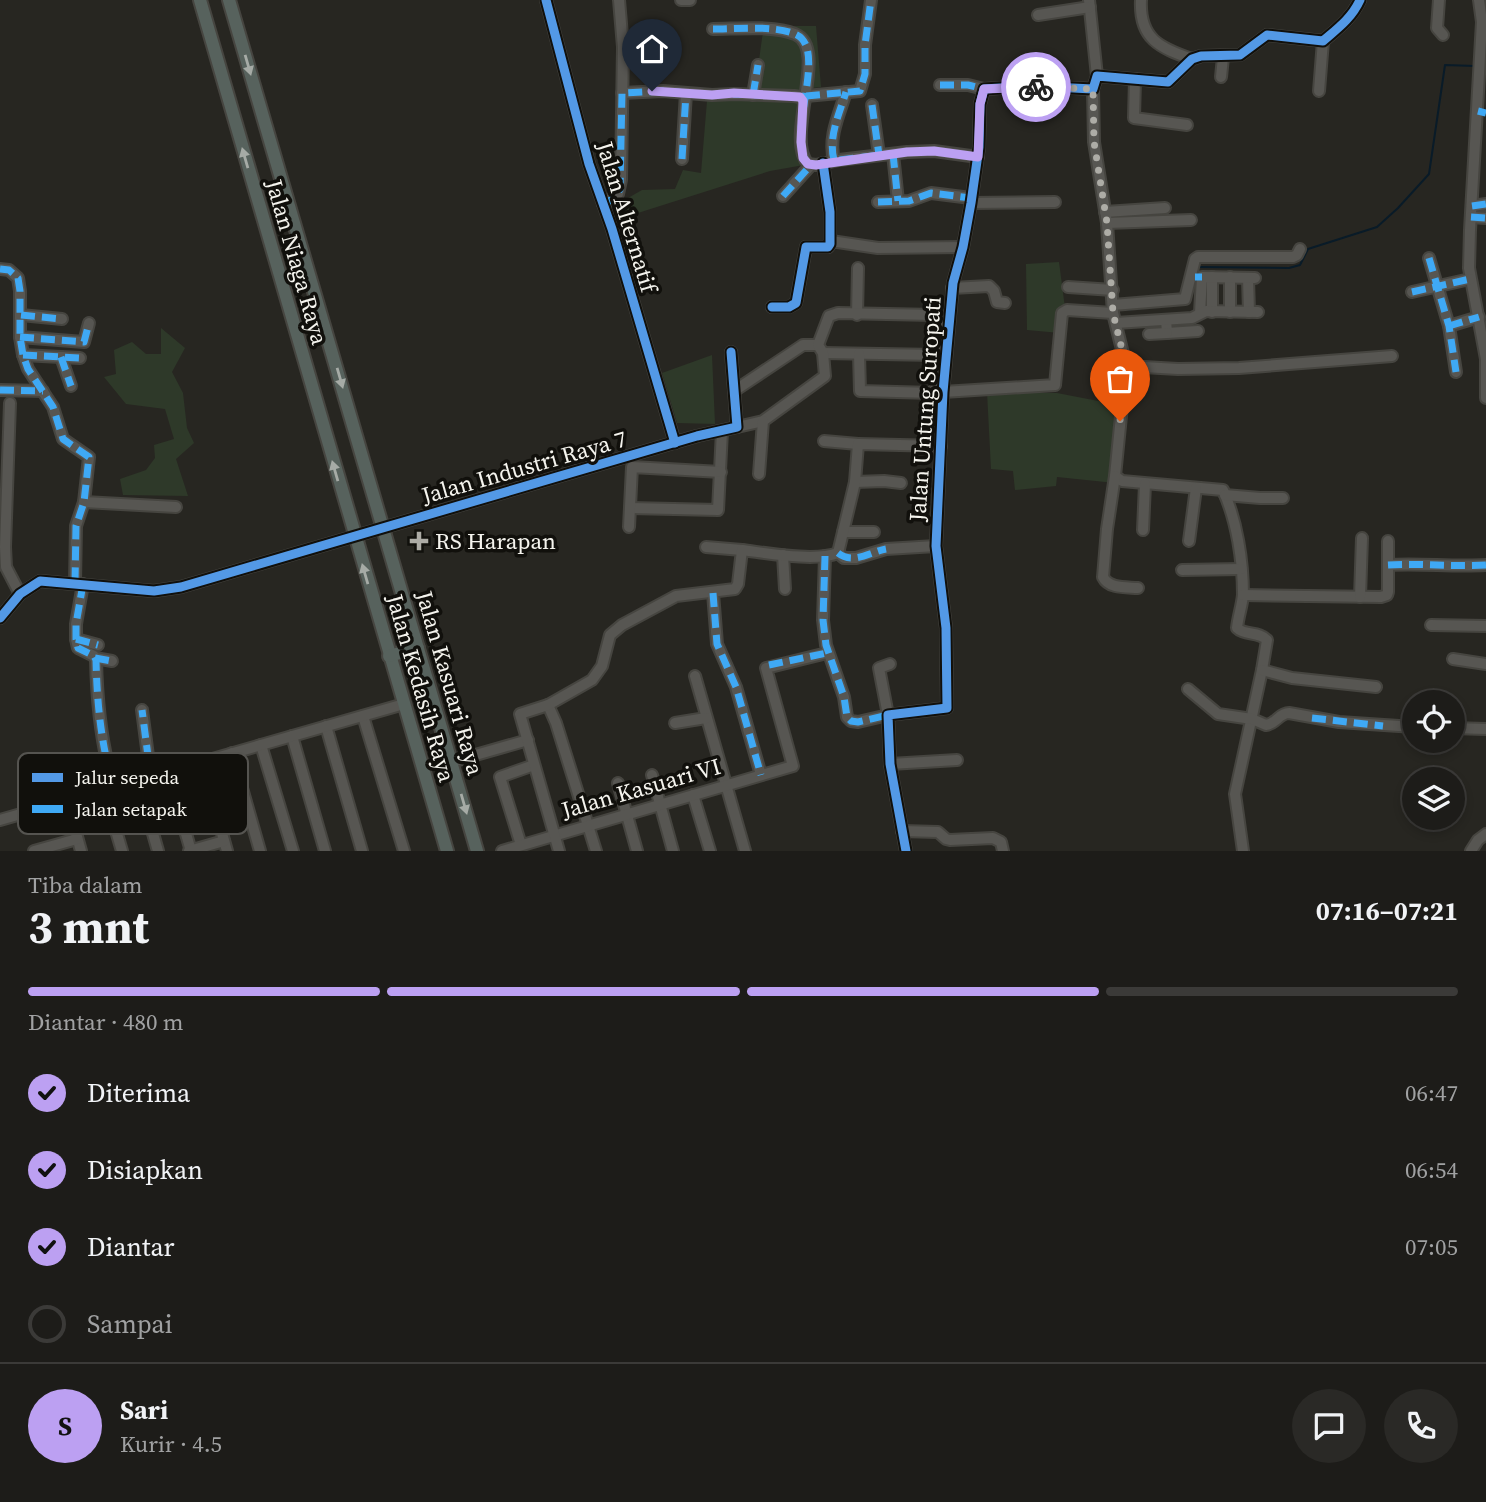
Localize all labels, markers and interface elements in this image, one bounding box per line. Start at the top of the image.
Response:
pin [622,19,682,91]
icon: home [633,30,671,68]
courier [1001,52,1071,122]
one-way arrow [244,55,254,76]
icon: bike [1017,68,1055,106]
street label: Jalan Alternatif [589,137,666,298]
one-way arrow [240,147,250,168]
street label: Jalan Niaga Raya [258,175,336,349]
street label: Jalan Untung Suropati [901,295,949,524]
pin [1090,349,1150,421]
icon: bag [1101,360,1139,398]
one-way arrow [335,368,345,389]
street label: Jalan Industri Raya 7 [417,422,630,512]
one-way arrow [330,460,340,481]
place label: RS Harapan [435,525,556,557]
marker: RS Harapan [409,531,429,551]
one-way arrow [360,563,370,584]
street label: Jalan Kasuari Raya [408,586,492,779]
street label: Jalan Kedasih Raya [379,589,463,786]
map controls [1402,690,1465,830]
button: locate [1402,690,1465,753]
street label: Jalan Kasuari VI [557,750,724,826]
legend [18,753,248,834]
text: Jalur sepeda [74,764,179,790]
button: layers [1402,767,1465,830]
one-way arrow [459,794,469,815]
text: Jalan setapak [74,796,187,822]
text: Tiba dalam [28,869,143,901]
text: 07:16–07:21 [1316,893,1458,929]
text: 3 mnt [28,895,149,958]
text: Diantar · 480 m [28,1006,184,1038]
icon: check [28,1074,66,1112]
text: Diterima [87,1075,190,1111]
text: 06:47 [1405,1077,1458,1109]
icon: check [28,1151,66,1189]
text: Disiapkan [87,1152,203,1188]
text: 06:54 [1405,1154,1458,1186]
icon: check [28,1228,66,1266]
text: Diantar [87,1229,175,1265]
text: 07:05 [1405,1231,1458,1263]
text: Sampai [87,1306,173,1342]
button: chat [1292,1389,1366,1463]
button: phone [1384,1389,1458,1463]
text: Sari [120,1392,168,1428]
text: S [58,1408,72,1444]
text: Kurir · 4.5 [120,1428,222,1460]

